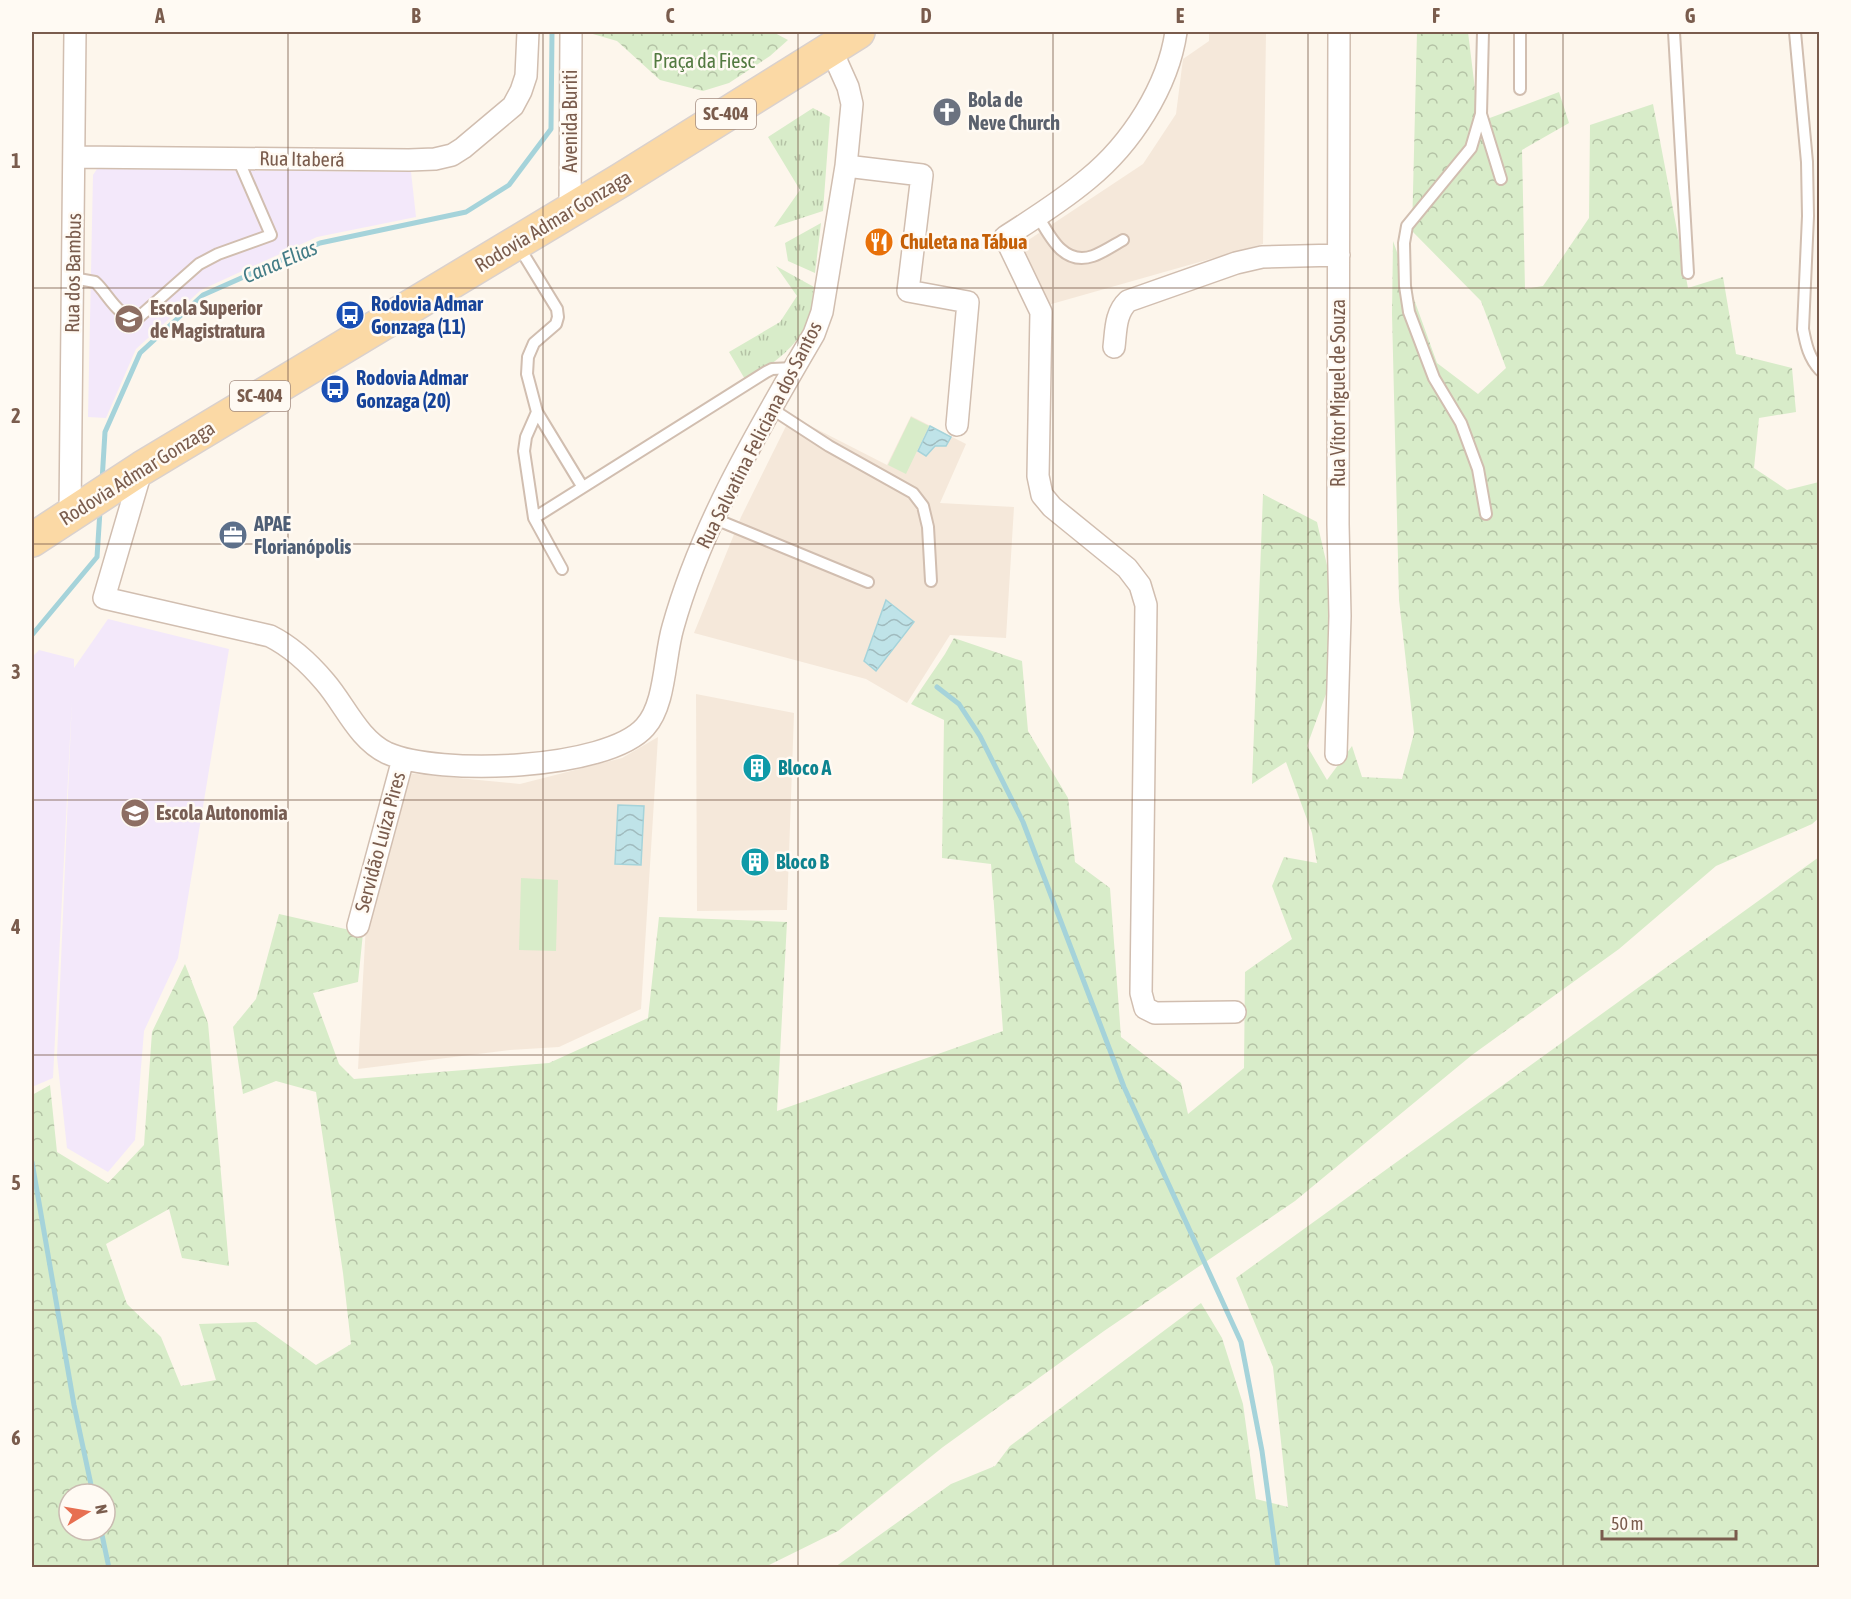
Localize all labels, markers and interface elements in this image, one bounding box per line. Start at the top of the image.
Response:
text: A [154,4,165,27]
text: B [411,4,421,27]
text: C [666,4,675,27]
text: D [920,4,932,27]
text: E [1176,4,1185,27]
text: F [1432,4,1440,27]
text: G [1685,4,1696,27]
park label: Praça da Fiesc [653,49,755,72]
street label: Avenida Buriti [558,70,581,172]
place label: Bola de Neve Church [968,88,1060,134]
church icon: Bola de Neve Church [931,96,963,128]
road number: SC-404 [696,99,756,129]
street label: Rua Itaberá [259,146,345,171]
text: 1 [11,149,21,172]
street label: Rodovia Admar Gonzaga [470,165,635,276]
street label: Rua dos Bambus [60,213,85,333]
restaurant icon: Chuleta na Tábua [863,226,895,258]
place label: Chuleta na Tábua [900,230,1027,253]
water label: Cana Elias [239,235,320,287]
place label: Rodovia Admar Gonzaga (11) [371,292,484,338]
place label: Escola Superior de Magistratura [150,296,265,342]
bus stop icon: Rodovia Admar Gonzaga (11) [334,299,366,331]
street label: Rua Vítor Miguel de Souza [1326,299,1349,487]
school or university icon: Escola Superior de Magistratura [113,303,145,335]
street label: Rua Salvatina Feliciana dos Santos [691,317,826,552]
place label: Rodovia Admar Gonzaga (20) [356,366,469,412]
bus stop icon: Rodovia Admar Gonzaga (20) [319,373,351,405]
road number: SC-404 [230,381,290,411]
text: 2 [11,404,21,427]
street label: Rodovia Admar Gonzaga [55,416,218,530]
place label: APAE Florianópolis [253,512,351,558]
office icon: APAE Florianópolis [217,519,249,551]
text: 3 [11,660,21,683]
building icon: Bloco A [741,752,773,784]
place label: Bloco A [778,756,832,779]
street label: Servidão Luíza Pires [350,769,409,915]
school or university icon: Escola Autonomia [119,797,151,829]
place label: Escola Autonomia [156,801,288,824]
building icon: Bloco B [739,846,771,878]
place label: Bloco B [776,850,830,873]
text: 4 [10,915,21,938]
text: 5 [11,1171,21,1194]
text: 6 [11,1426,21,1449]
north arrow [57,1482,117,1542]
text: N [92,1503,111,1515]
scale bar [1602,1503,1736,1541]
text: 50 m [1611,1513,1643,1534]

